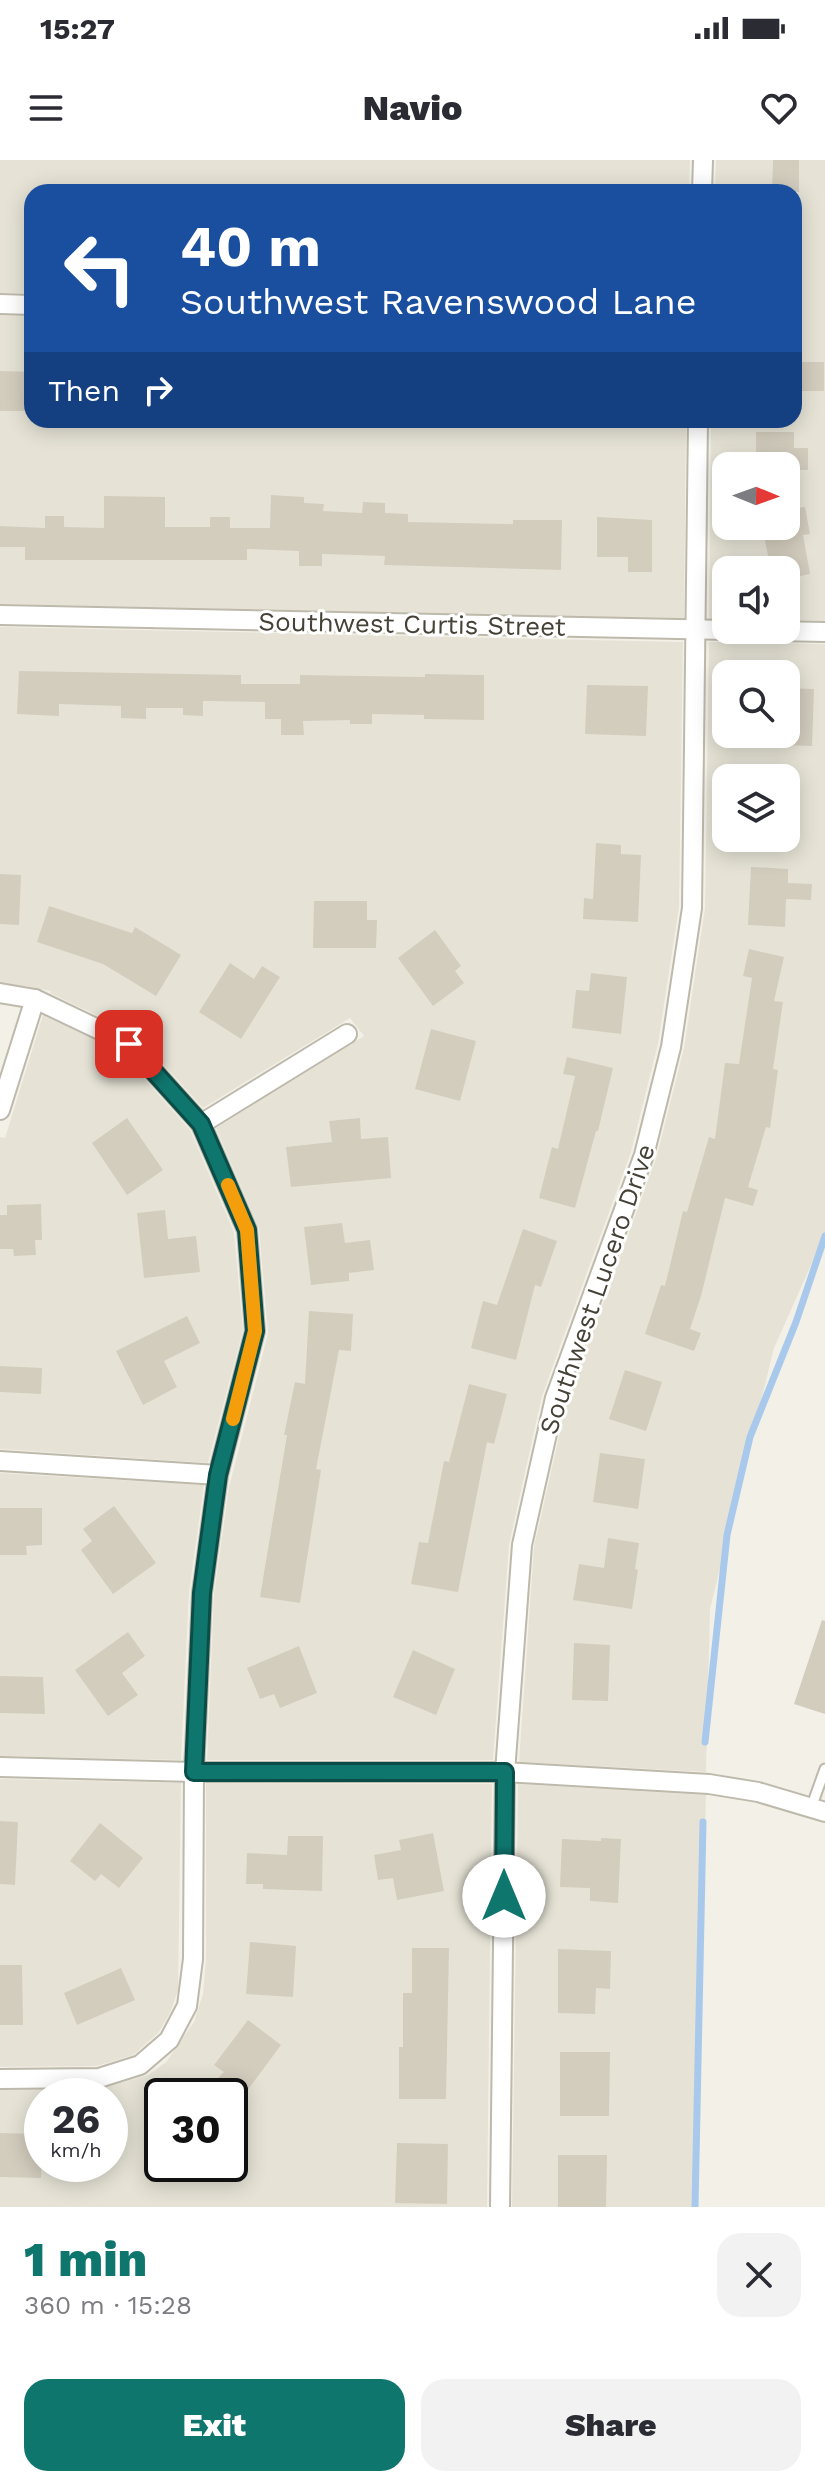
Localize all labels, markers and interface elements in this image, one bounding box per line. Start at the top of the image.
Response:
text: 15:27 [40,11,115,46]
icon: menu [24,86,68,130]
icon: heart [757,86,801,130]
text: Navio [363,87,462,129]
text: 40 m [180,214,321,280]
icon: left [48,216,152,320]
text: Southwest Ravenswood Lane [180,281,697,323]
icon: right [136,368,180,412]
text: Then [48,373,120,408]
north arrow [712,452,800,540]
map controls [712,452,800,852]
button: sound [712,556,800,644]
street label: Southwest Curtis Street [258,606,566,642]
button: search [712,660,800,748]
button: layers [712,764,800,852]
pin [95,1010,163,1078]
icon: arrive [107,1022,151,1066]
street label: Southwest Lucero Drive [533,1140,661,1438]
position arrow [462,1854,546,1938]
speed limit sign: 30 [144,2078,248,2182]
text: 26 [52,2096,100,2143]
text: km/h [50,2138,102,2162]
text: 1 min [24,2231,147,2288]
button: close [717,2233,801,2317]
text: 360 m · 15:28 [24,2290,192,2320]
button: Exit [24,2379,405,2471]
button: Share [421,2379,801,2471]

